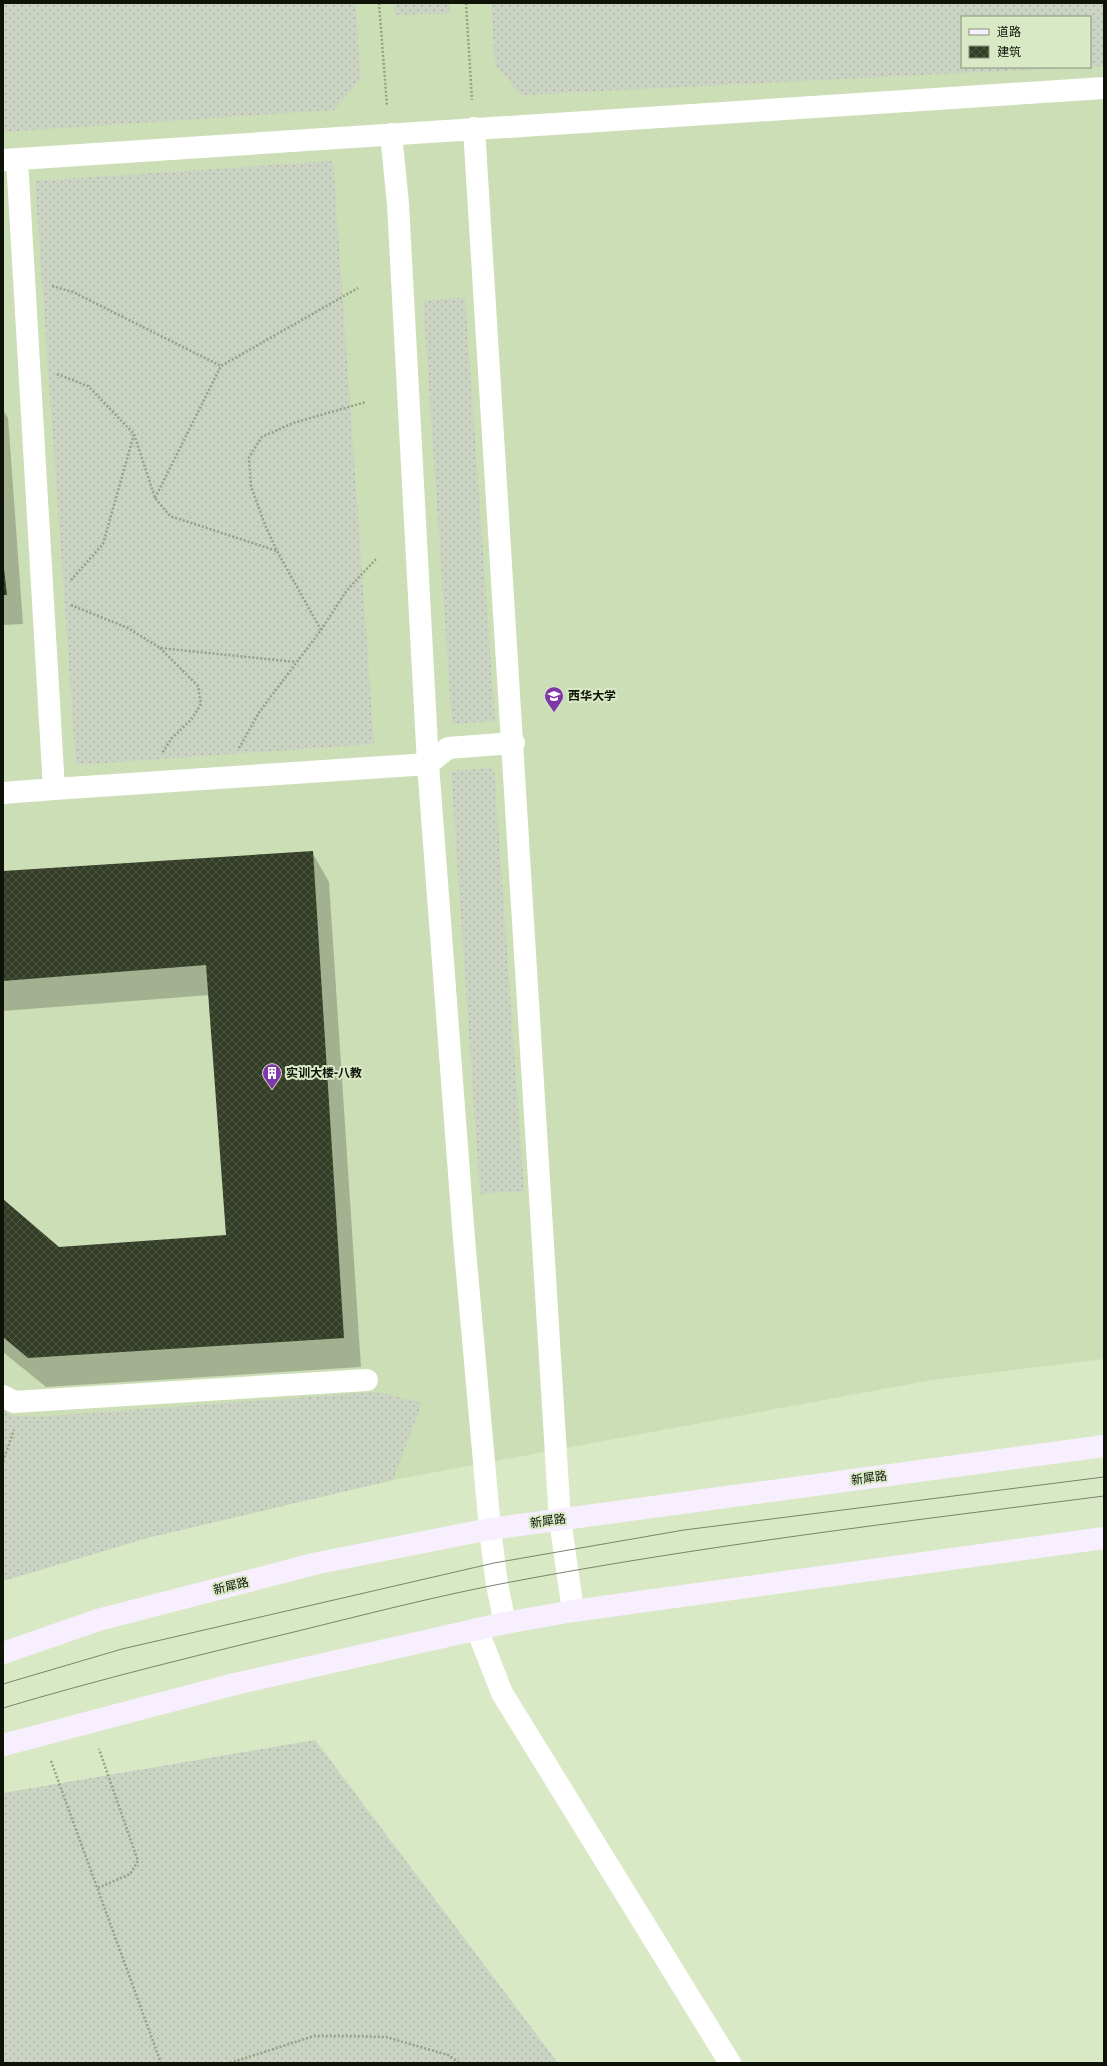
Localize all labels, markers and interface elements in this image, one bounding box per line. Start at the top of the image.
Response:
legend [961,16,1091,68]
text: 道路 [997,25,1021,38]
text: 建筑 [997,45,1021,58]
school or university icon: 西华大学 [543,685,565,713]
place label: 西华大学 [568,689,616,702]
building icon: 实训大楼-八教 [261,1062,283,1090]
place label: 实训大楼-八教 [286,1066,362,1079]
street label: 新犀路 [850,1469,888,1486]
street label: 新犀路 [529,1512,567,1529]
street label: 新犀路 [212,1575,250,1596]

